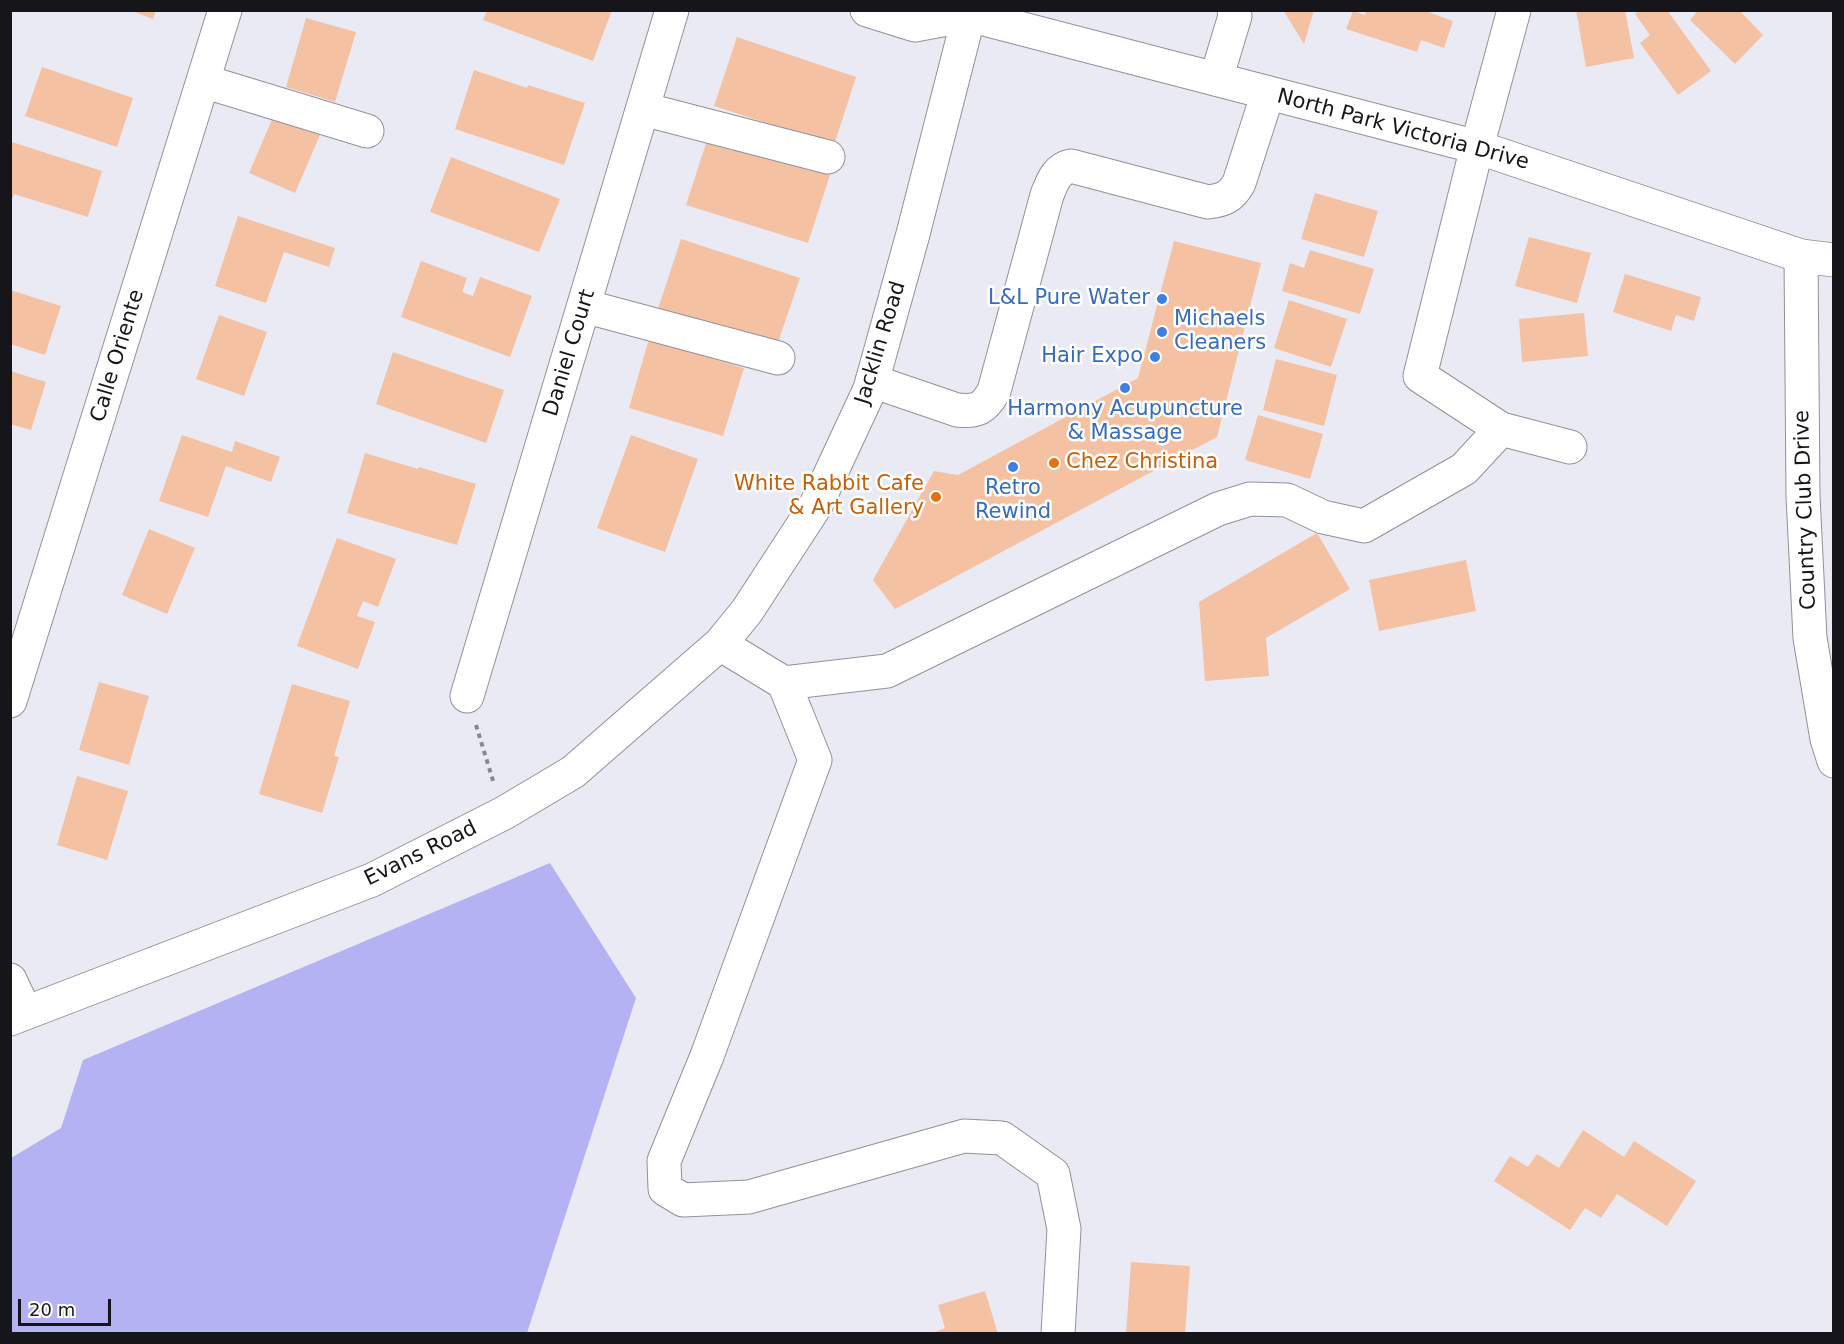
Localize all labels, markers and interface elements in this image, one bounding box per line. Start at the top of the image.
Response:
street label: North Park Victoria Drive [1274,84,1532,176]
street label: Jacklin Road [850,279,912,407]
place label: L&L Pure Water [988,286,1150,312]
street label: Calle Oriente [86,287,150,425]
street label: Daniel Court [539,287,601,419]
marker: L&L Pure Water [1155,292,1169,306]
place label: Michaels Cleaners [1174,307,1266,357]
marker: Michaels Cleaners [1155,325,1169,339]
place label: Hair Expo [1041,344,1143,370]
marker: Hair Expo [1148,350,1162,364]
marker: Harmony Acupuncture & Massage [1118,381,1132,395]
place label: Harmony Acupuncture & Massage [1007,397,1243,447]
street label: Country Club Drive [1790,410,1822,610]
place label: Chez Christina [1066,450,1218,476]
marker: Chez Christina [1047,456,1061,470]
marker: Retro Rewind [1006,460,1020,474]
place label: White Rabbit Cafe & Art Gallery [734,472,924,522]
place label: Retro Rewind [975,476,1051,526]
marker: White Rabbit Cafe & Art Gallery [929,490,943,504]
street label: Evans Road [361,816,481,892]
scale bar [21,1287,114,1325]
text: 20 m [29,1299,75,1320]

